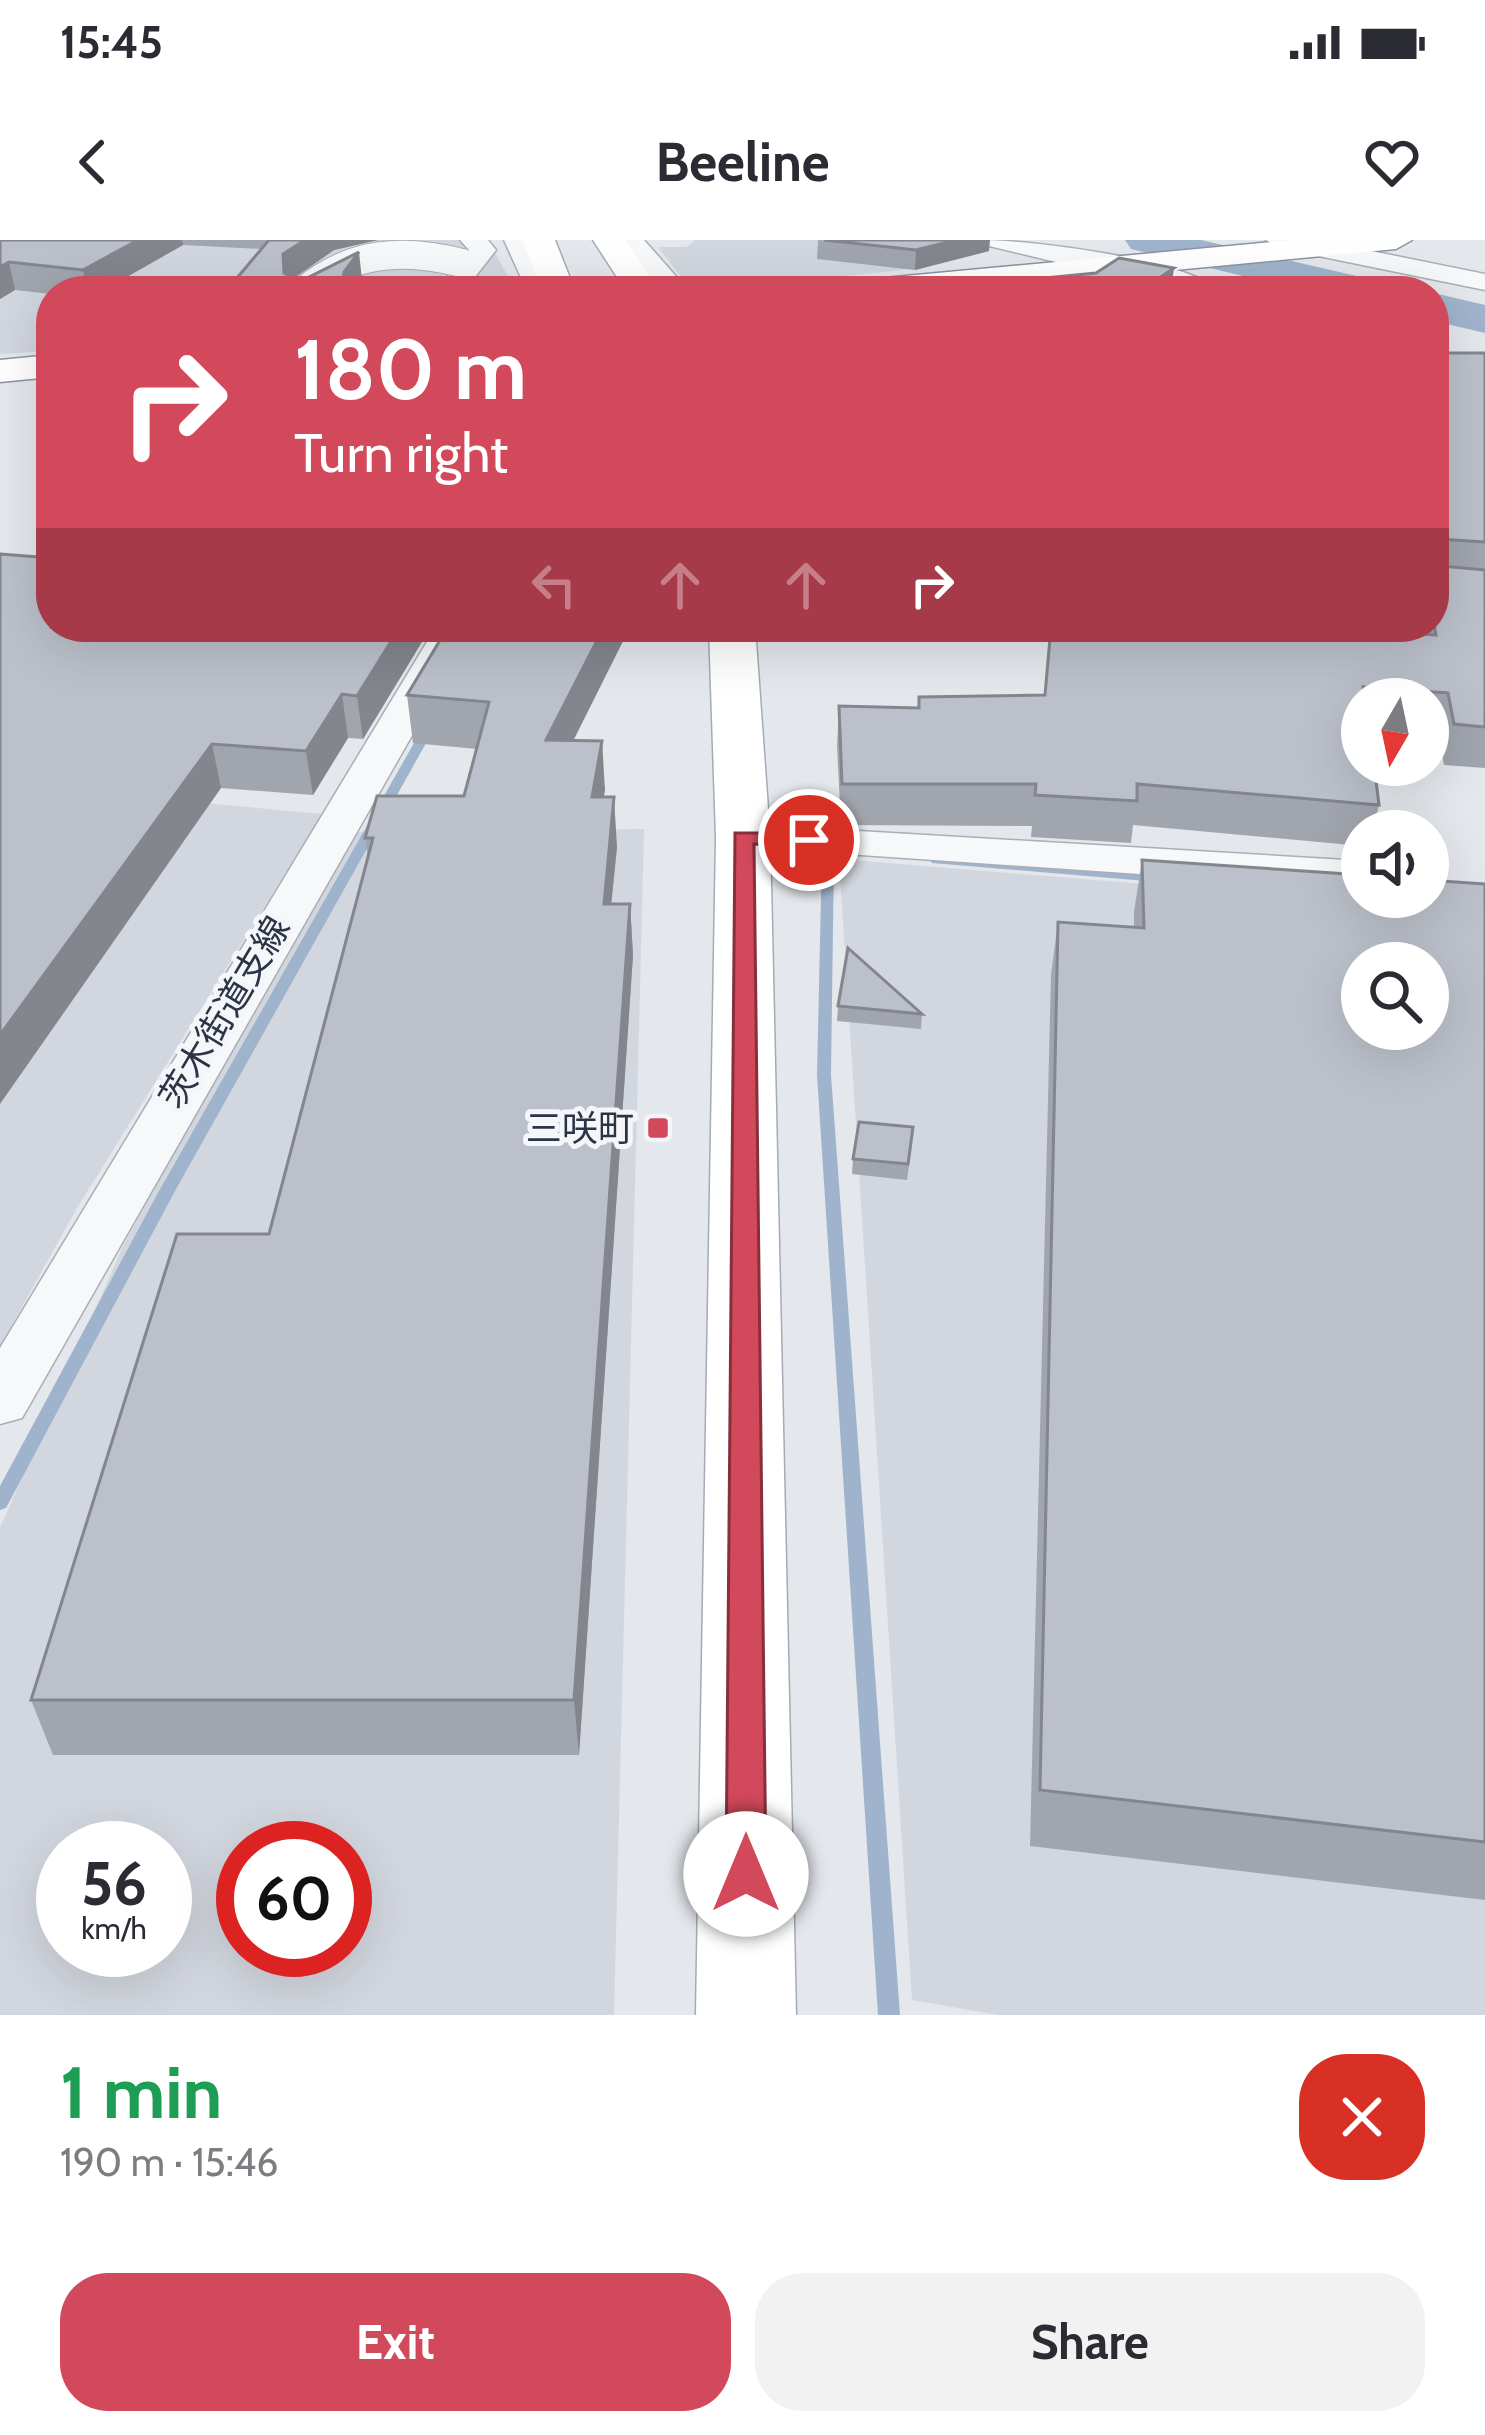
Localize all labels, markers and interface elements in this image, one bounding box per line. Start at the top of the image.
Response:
text: 15:45 [60,15,163,69]
icon: back [60,129,126,195]
text: Beeline [655,129,830,195]
icon: heart [1359,129,1425,195]
text: 180 m [294,318,527,420]
icon: right [96,324,252,480]
text: Turn right [294,420,508,486]
icon: left [521,552,587,618]
icon: ahead [647,552,713,618]
icon: ahead [773,552,839,618]
icon: right [899,552,965,618]
north arrow [1341,678,1449,786]
map controls [1341,678,1449,1050]
pin [758,789,860,891]
icon: arrive [776,807,842,873]
button: sound [1341,810,1449,918]
street label: 茨木街道支線 [150,908,298,1116]
button: search [1341,942,1449,1050]
place label: 三咲町 [526,1106,634,1150]
marker: 三咲町 [645,1115,671,1141]
position arrow [683,1811,809,1937]
speed limit sign: 60 [216,1821,372,1977]
text: 56 [81,1847,147,1920]
text: km/h [81,1910,147,1947]
text: 1 min [60,2049,222,2136]
button: close [1299,2054,1425,2180]
text: 190 m · 15:46 [60,2138,279,2186]
button: Exit [60,2273,731,2411]
button: Share [755,2273,1425,2411]

